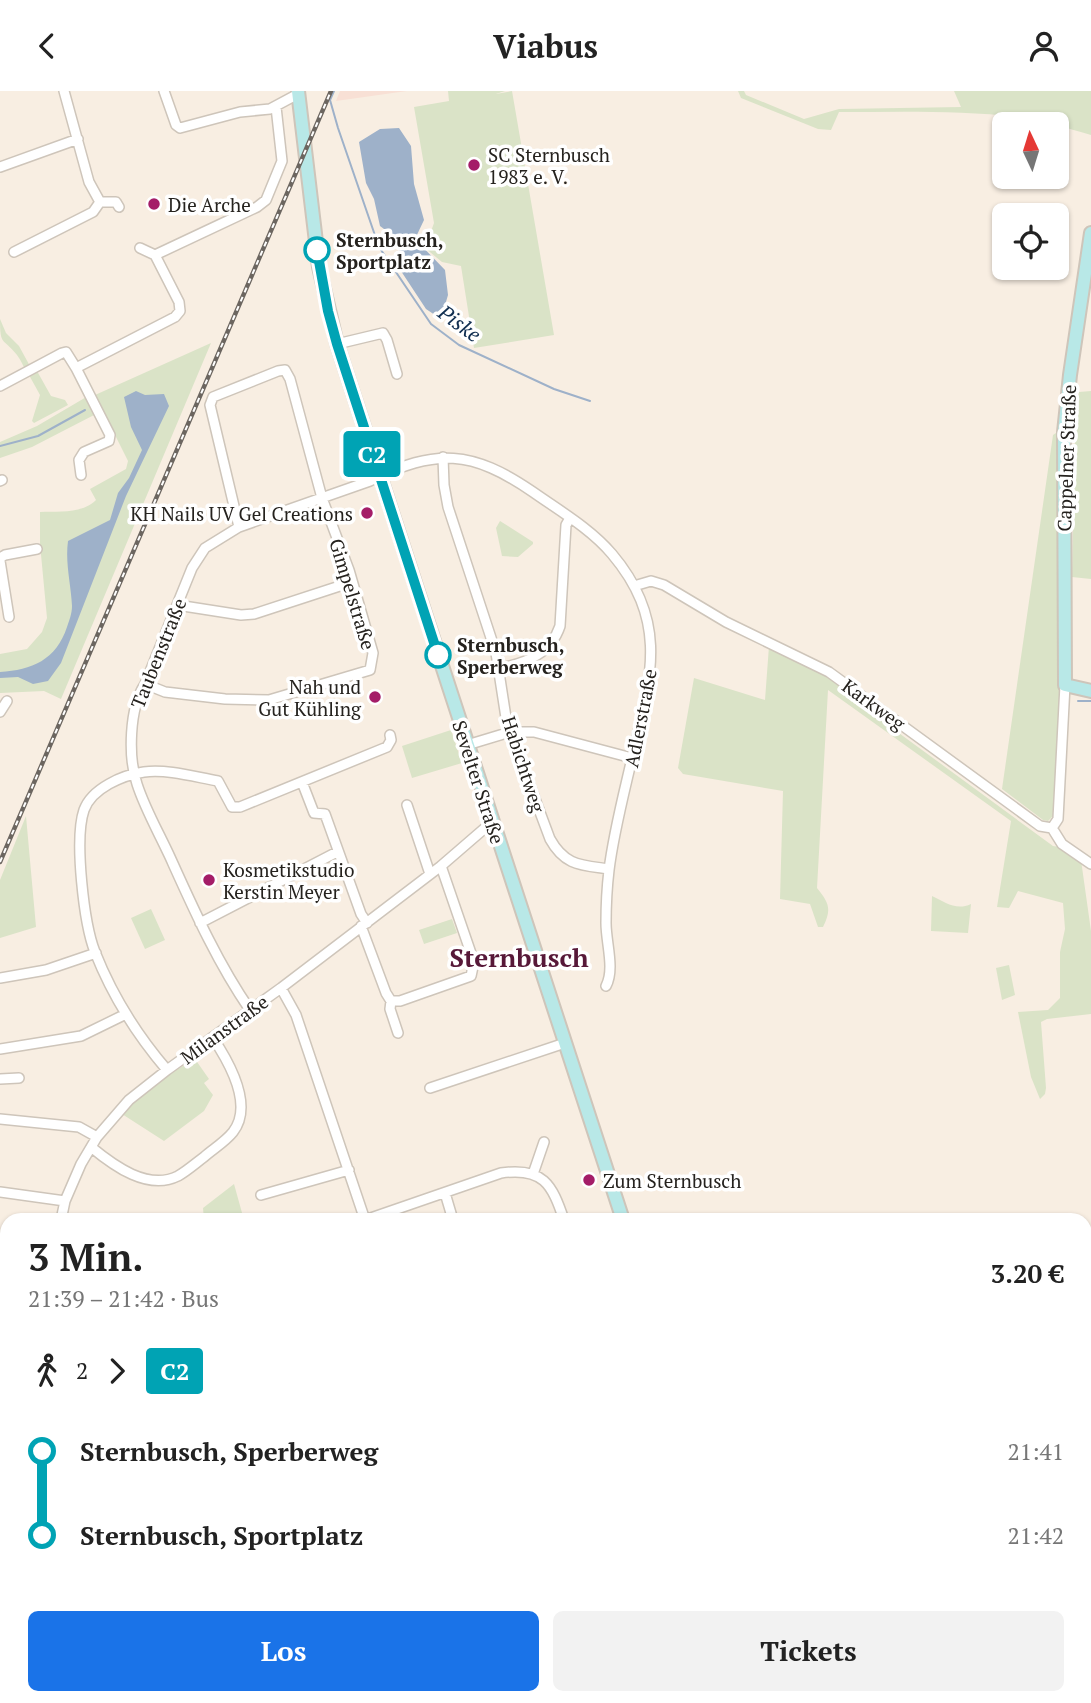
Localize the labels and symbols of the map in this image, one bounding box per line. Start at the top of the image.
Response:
north arrow [992,112,1069,189]
place label: SC Sternbusch 1983 e. V. [488,142,610,189]
marker: SC Sternbusch 1983 e. V. [466,157,482,173]
place label: Die Arche [168,192,251,217]
marker: Die Arche [146,196,162,212]
place label: Sternbusch, Sportplatz [336,227,444,274]
marker: Sternbusch, Sportplatz [304,237,330,263]
water label: Piske [432,297,487,348]
street label: Cappelner Straße [1051,384,1081,532]
line badge: C2 [340,431,404,477]
place label: KH Nails UV Gel Creations [130,501,353,526]
marker: KH Nails UV Gel Creations [359,505,375,521]
street label: Gimpelstraße [324,535,382,653]
street label: Taubenstraße [125,594,191,712]
place label: Sternbusch, Sperberweg [457,632,565,679]
marker: Sternbusch, Sperberweg [425,642,451,668]
street label: Adlerstraße [618,667,662,769]
street label: Karkweg [837,673,911,736]
place label: Nah und Gut Kühling [258,674,362,721]
marker: Nah und Gut Kühling [367,689,383,705]
street label: Habichtweg [497,713,552,816]
street label: Sevelter Straße [447,717,511,847]
place label: Kosmetikstudio Kerstin Meyer [223,857,355,904]
marker: Kosmetikstudio Kerstin Meyer [201,872,217,888]
district label: Sternbusch [449,940,589,974]
street label: Milanstraße [175,989,273,1069]
place label: Zum Sternbusch [603,1168,741,1193]
marker: Zum Sternbusch [581,1172,597,1188]

